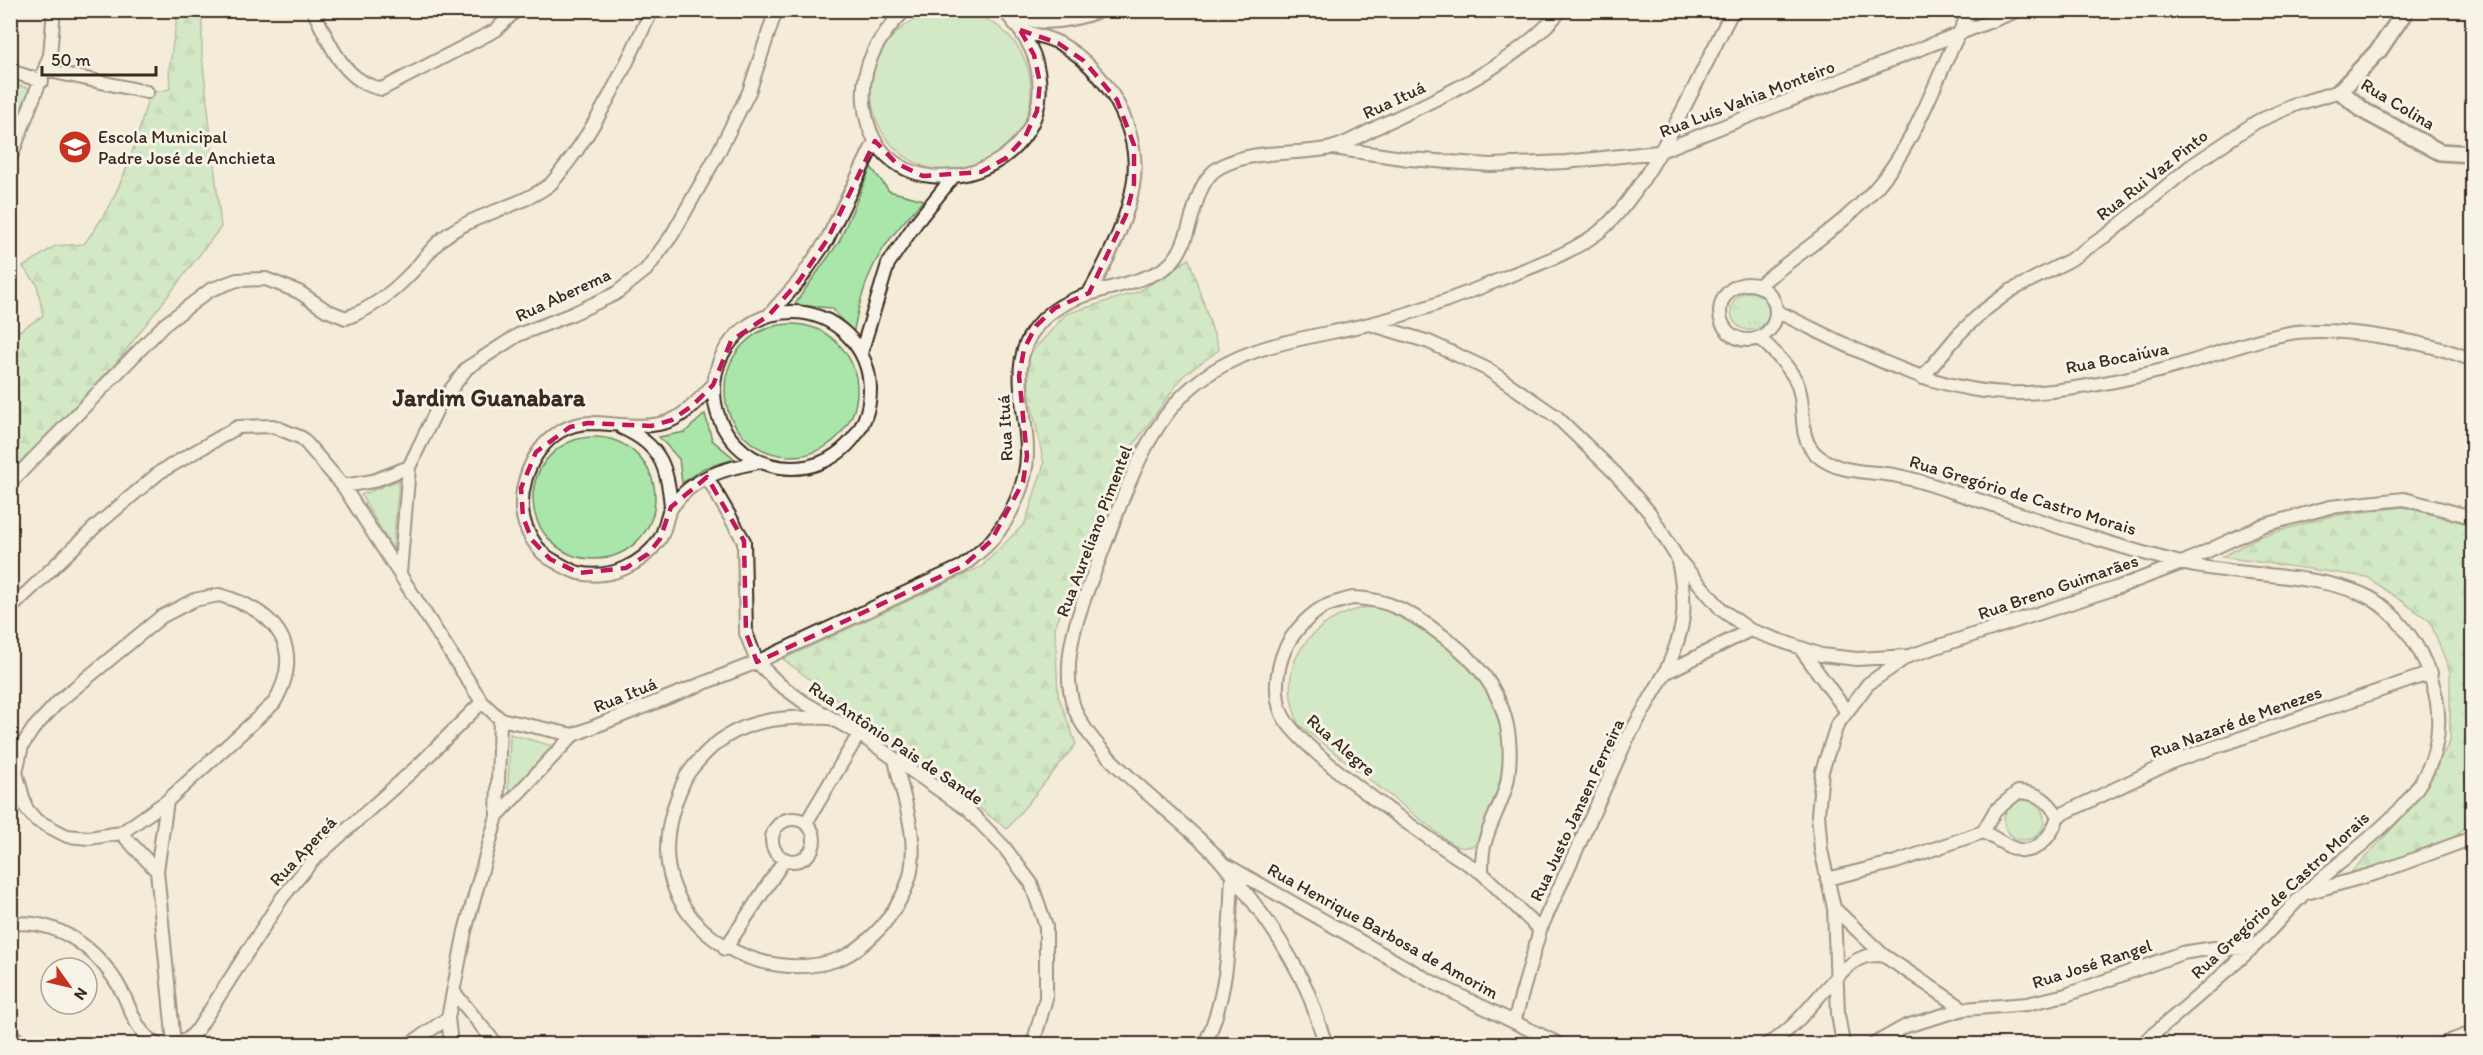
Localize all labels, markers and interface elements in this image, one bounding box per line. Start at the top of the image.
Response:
scale bar [42,39,156,77]
text: 50 m [51,49,91,71]
street label: Rua Luís Vahia Monteiro [1656,55,1838,143]
street label: Rua Colina [2357,73,2439,135]
street label: Rua Ituá [1359,76,1429,124]
street label: Rua Rui Vaz Pinto [2092,125,2212,225]
place label: Escola Municipal Padre José de Anchieta [98,126,276,169]
school or university icon: Escola Municipal Padre José de Anchieta [57,129,93,165]
street label: Rua Aberema [512,263,614,327]
street label: Rua Bocaiúva [2064,337,2171,379]
district label: Jardim Guanabara [392,383,586,412]
street label: Rua Ituá [992,394,1018,462]
street label: Rua Aureliano Pimentel [1051,442,1137,620]
street label: Rua Gregório de Castro Morais [1907,450,2139,540]
street label: Rua Breno Guimarães [1975,549,2141,625]
street label: Rua Ituá [590,672,661,718]
street label: Rua Antônio Pais de Sande [804,676,988,810]
street label: Rua Nazaré de Menezes [2147,681,2325,763]
street label: Rua Alegre [1302,709,1380,781]
street label: Rua Justo Jansen Ferreira [1525,715,1629,905]
street label: Rua Gregório de Castro Morais [2186,806,2374,984]
street label: Rua Apereá [265,811,342,891]
street label: Rua Henrique Barbosa de Amorim [1264,858,1502,1004]
street label: Rua José Rangel [2029,934,2155,994]
north arrow [39,956,99,1016]
text: N [70,984,92,1004]

